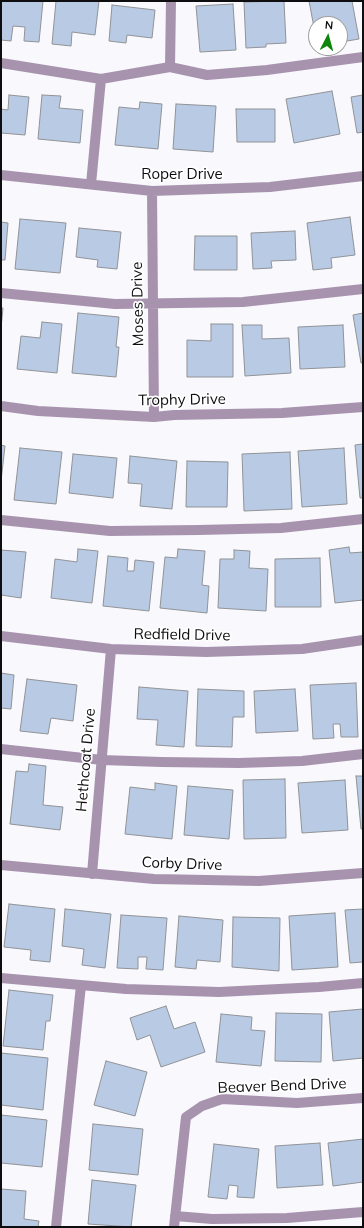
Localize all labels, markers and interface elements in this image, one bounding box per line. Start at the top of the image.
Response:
north arrow [308,16,348,56]
text: N [324,18,334,32]
street label: Roper Drive [141,165,223,183]
street label: Moses Drive [128,262,148,346]
street label: Trophy Drive [138,390,226,410]
street label: Redfield Drive [133,625,231,645]
street label: Hethcoat Drive [73,707,99,813]
street label: Corby Drive [141,854,223,874]
street label: Beaver Bend Drive [217,1075,347,1097]

